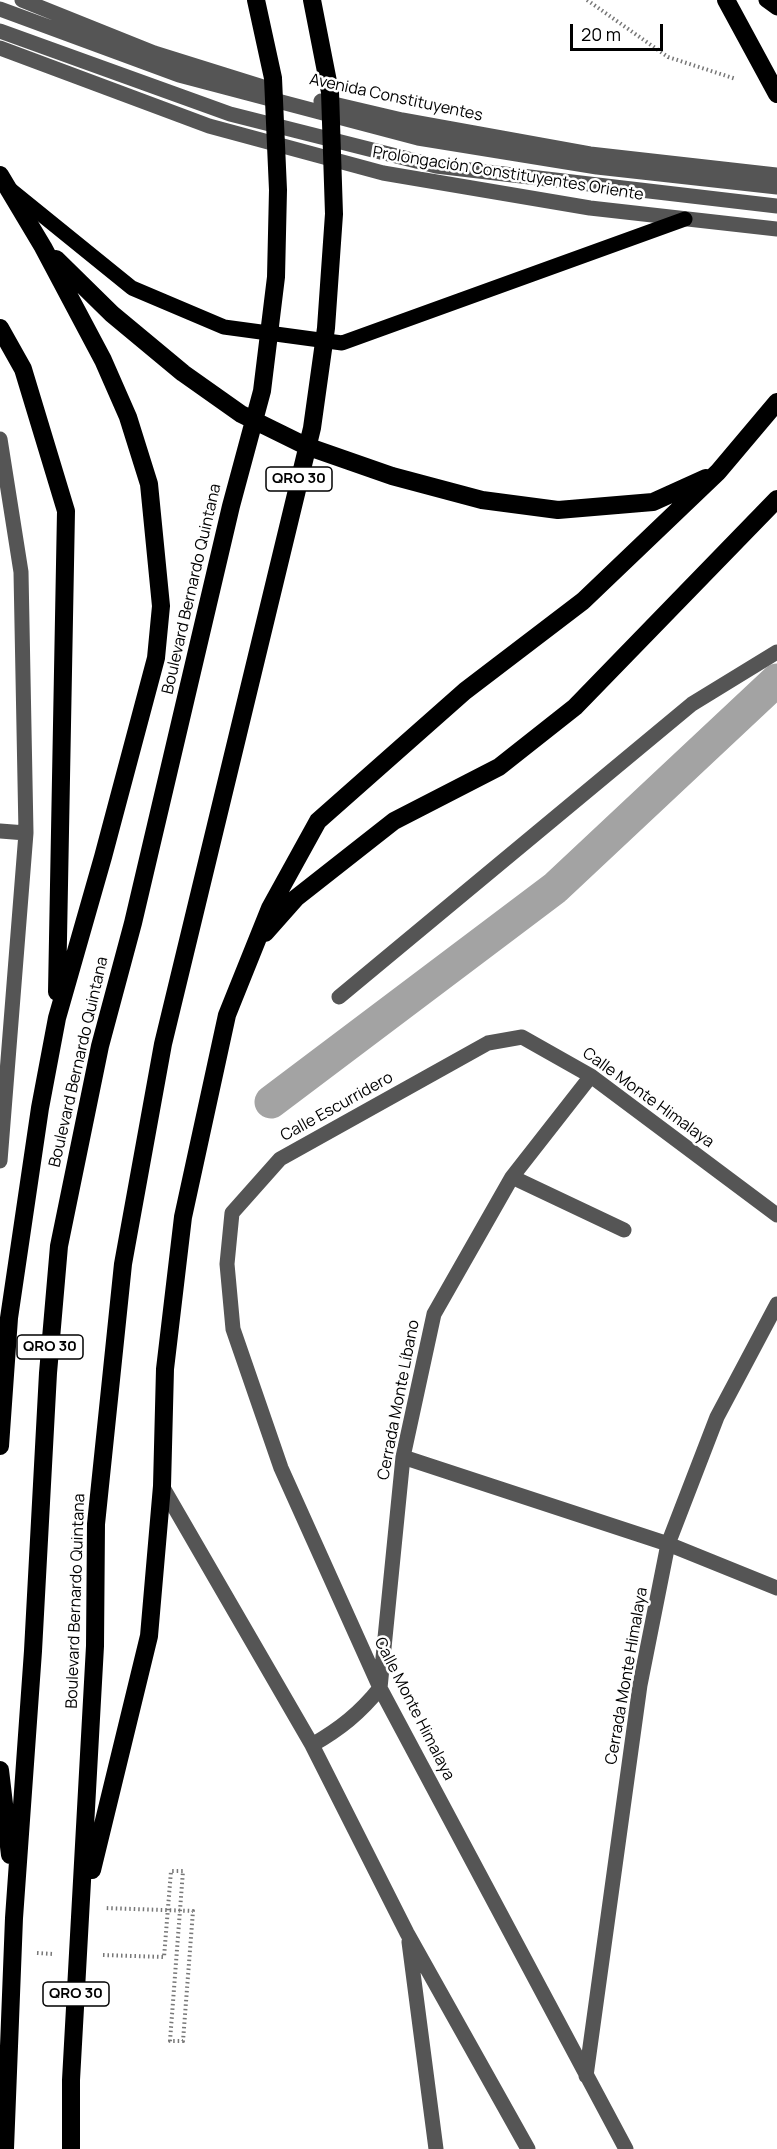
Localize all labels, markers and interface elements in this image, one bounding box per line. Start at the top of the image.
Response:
scale bar [573,12,666,50]
text: 20 m [581,22,621,46]
street label: Avenida Constituyentes [308,70,484,126]
street label: Prolongación Constituyentes Oriente [371,143,645,205]
road number: QRO 30 [266,467,332,491]
street label: Boulevard Bernardo Quintana [158,482,226,696]
street label: Boulevard Bernardo Quintana [45,955,113,1169]
street label: Calle Monte Himalaya [579,1044,717,1152]
street label: Calle Escurridero [278,1068,396,1146]
street label: Cerrada Monte Líbano [374,1318,424,1482]
road number: QRO 30 [17,1335,83,1359]
street label: Boulevard Bernardo Quintana [63,1493,89,1709]
street label: Cerrada Monte Himalaya [602,1586,652,1766]
street label: Calle Monte Himalaya [370,1634,458,1784]
road number: QRO 30 [43,1982,109,2006]

